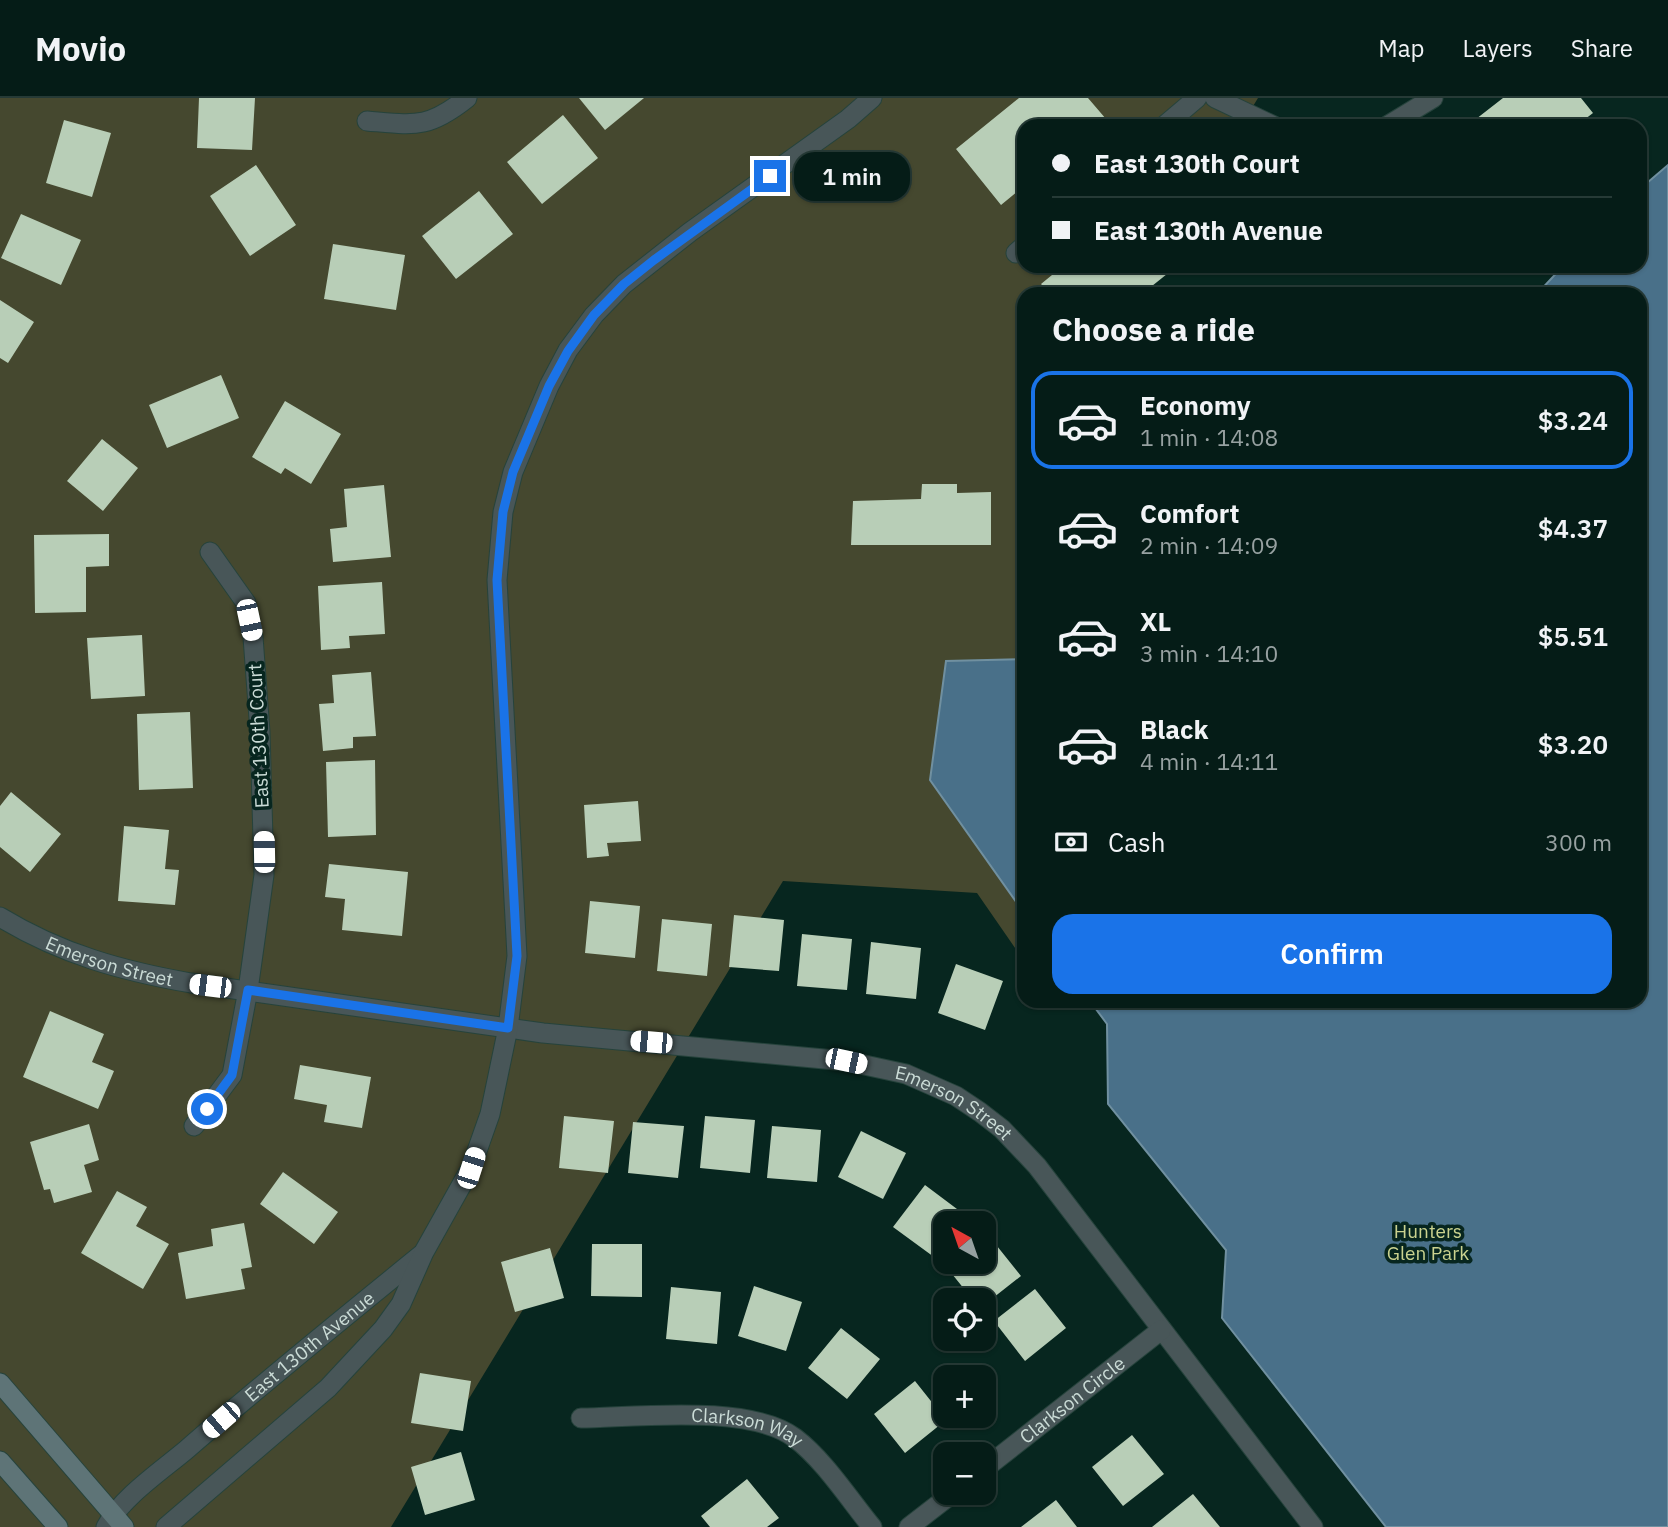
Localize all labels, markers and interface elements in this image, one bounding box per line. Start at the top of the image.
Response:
text: Movio [35,27,126,70]
text: Map [1378,32,1425,64]
text: Layers [1463,32,1533,64]
text: Share [1571,32,1633,64]
text: East 130th Court [1094,146,1300,180]
callout: 1 min [794,152,910,200]
route end [754,160,786,192]
text: 1 min [822,161,882,191]
text: East 130th Avenue [1094,213,1323,247]
text: Choose a ride [1052,308,1255,350]
text: Economy [1140,388,1251,422]
icon: car [1056,389,1119,452]
text: $3.24 [1538,403,1608,437]
text: 1 min · 14:08 [1140,422,1278,452]
text: Comfort [1140,496,1239,530]
icon: car [1056,497,1119,560]
text: $4.37 [1538,511,1608,545]
text: 2 min · 14:09 [1140,530,1278,560]
car [235,597,264,643]
text: XL [1140,604,1171,638]
icon: car [1056,605,1119,668]
text: $5.51 [1538,619,1608,653]
text: 3 min · 14:10 [1140,638,1278,668]
street label: East 130th Court [242,663,274,809]
text: Black [1140,712,1208,746]
icon: car [1056,713,1119,776]
text: $3.20 [1538,727,1608,761]
text: 4 min · 14:11 [1140,746,1278,776]
icon: cash [1052,823,1090,861]
text: Cash [1108,825,1165,859]
text: 300 m [1545,827,1612,857]
car [254,831,275,873]
button: Confirm [1052,914,1612,994]
street label: Emerson Street [42,931,175,991]
car [188,973,233,999]
car [630,1030,673,1054]
car [824,1046,869,1076]
street label: Emerson Street [893,1060,1018,1145]
route start [191,1093,223,1125]
car [455,1145,488,1191]
north arrow [933,1211,996,1274]
map controls [933,1211,996,1505]
park label: Hunters Glen Park [1387,1219,1469,1265]
street label: East 130th Avenue [240,1286,379,1407]
button: locate [933,1288,996,1351]
street label: Clarkson Circle [1014,1351,1130,1449]
button: + [933,1365,996,1428]
car [199,1398,244,1442]
street label: Clarkson Way [691,1403,809,1452]
button: − [933,1442,996,1505]

